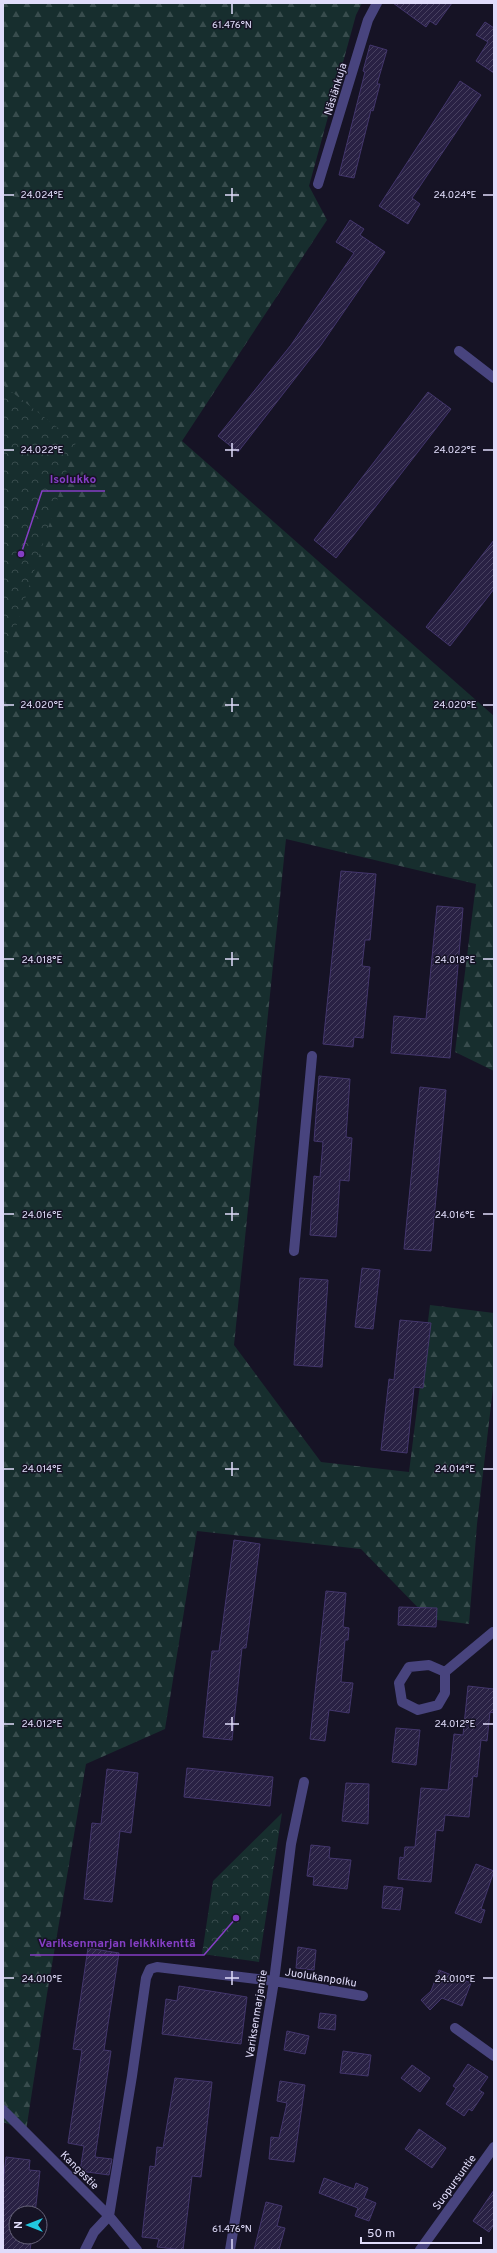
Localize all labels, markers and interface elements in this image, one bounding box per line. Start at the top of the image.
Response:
text: 61.476°N [212,19,252,32]
street label: Näsiänkuja [321,61,351,117]
text: 24.024°E [20,189,64,202]
text: 24.024°E [433,189,477,202]
text: 24.022°E [20,444,64,457]
text: 24.022°E [433,444,477,457]
callout: Isolukko [42,467,105,491]
text: Isolukko [50,472,97,488]
text: 24.020°E [20,699,64,712]
text: 24.020°E [433,699,477,712]
text: 24.018°E [22,954,62,967]
text: 24.018°E [435,954,475,967]
text: 24.016°E [22,1209,62,1222]
text: 24.016°E [435,1209,475,1222]
text: 24.014°E [22,1463,62,1476]
text: 24.014°E [435,1463,475,1476]
text: 24.012°E [22,1718,62,1731]
text: 24.012°E [435,1718,475,1731]
callout: Variksenmarjan leikkikenttä [30,1931,204,1955]
text: Variksenmarjan leikkikenttä [38,1936,196,1952]
street label: Juolukanpolku [284,1965,358,1991]
street label: Variksenmarjantie [243,1969,271,2059]
text: 24.010°E [21,1973,63,1986]
text: 24.010°E [434,1973,476,1986]
street label: Kangastie [57,2148,102,2193]
street label: Suopursuntie [430,2152,480,2213]
north arrow [8,2205,48,2245]
scale bar [361,2219,481,2245]
text: N [12,2221,26,2229]
text: 61.476°N [212,2223,252,2236]
text: 50 m [367,2226,395,2242]

